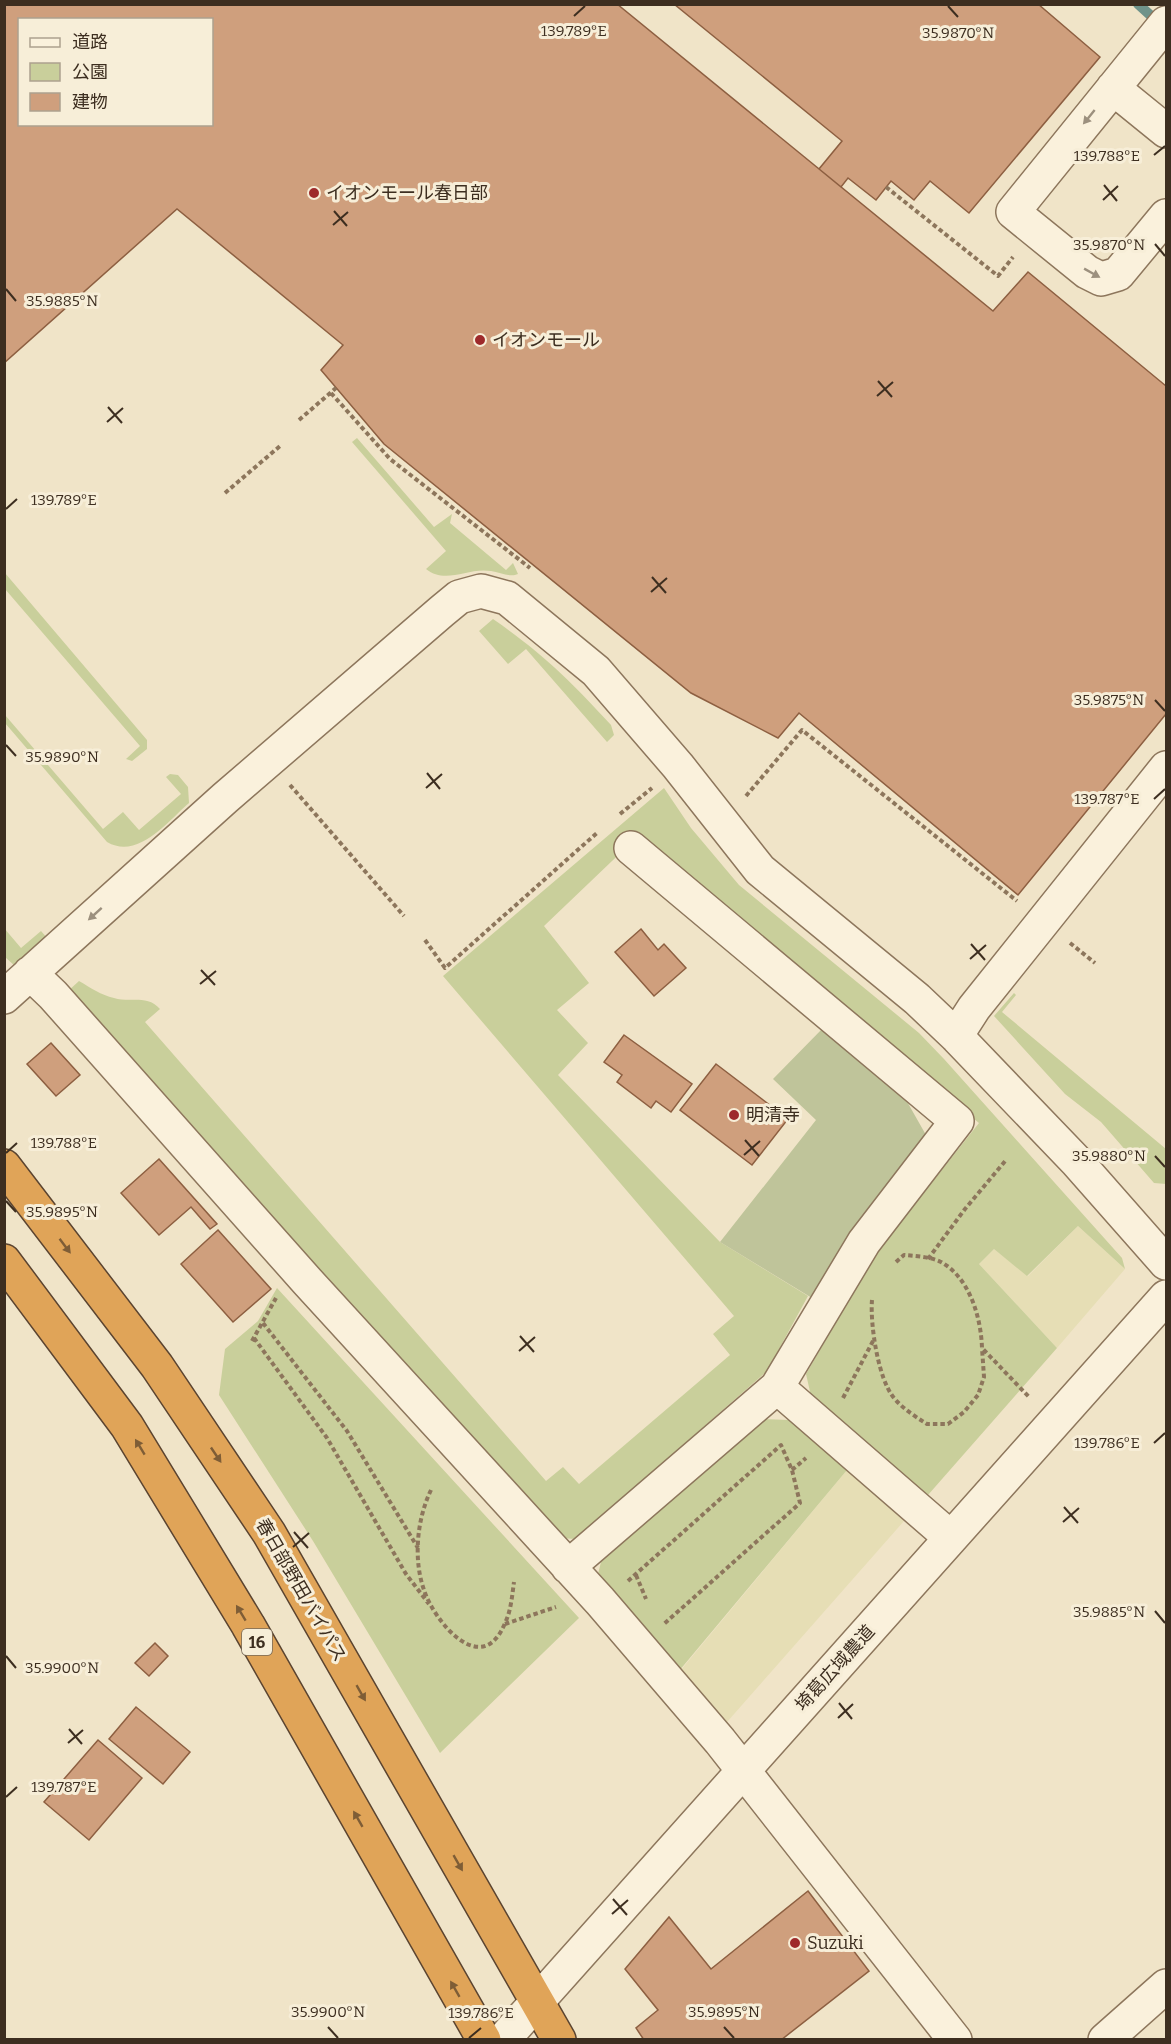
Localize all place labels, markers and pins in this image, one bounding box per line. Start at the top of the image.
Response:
place label: イオンモール春日部 [326,182,488,204]
marker: イオンモール春日部 [307,186,321,200]
place label: イオンモール [492,329,600,351]
marker: イオンモール [473,333,487,347]
place label: 明清寺 [746,1104,800,1126]
marker: 明清寺 [727,1108,741,1122]
place label: Suzuki [807,1932,864,1954]
marker: Suzuki [788,1936,802,1950]

